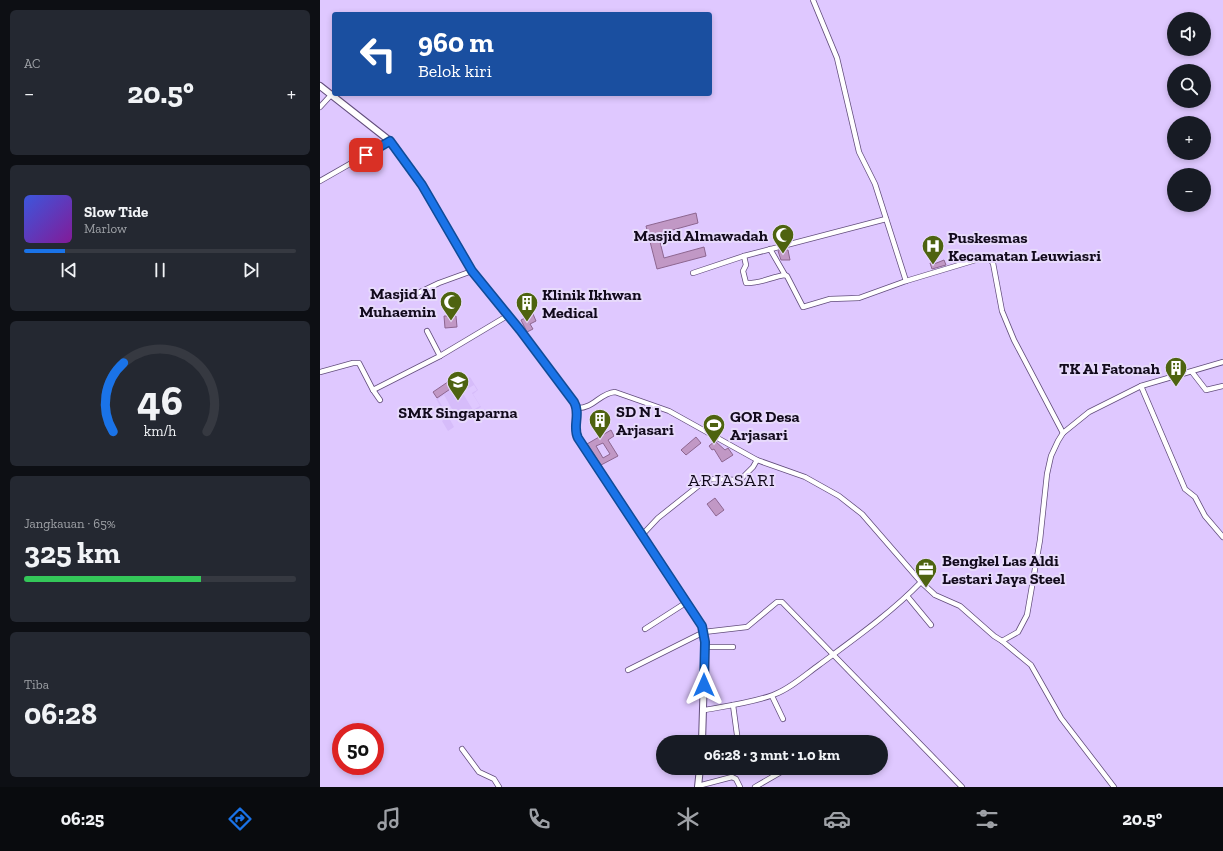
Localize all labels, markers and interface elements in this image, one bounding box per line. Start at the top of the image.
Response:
map controls [1167,12,1211,212]
button: sound [1167,12,1211,56]
text: 960 m [418,26,494,59]
icon: left [352,28,404,80]
text: AC [24,56,41,71]
text: Belok kiri [418,60,492,82]
button: search [1167,64,1211,108]
text: 20.5° [127,75,194,111]
text: − [24,80,34,107]
text: + [287,80,296,107]
button: + [1167,116,1211,160]
pin [349,138,383,172]
icon: arrive [355,144,377,166]
button: − [1167,168,1211,212]
text: Slow Tide [84,203,148,221]
text: Marlow [84,221,127,236]
mosque icon: Masjid Almawadah [770,222,796,255]
place label: Masjid Almawadah [633,226,769,245]
place label: Puskesmas Kecamatan Leuwiasri [948,228,1101,265]
hospital icon: Puskesmas Kecamatan Leuwiasri [920,233,946,266]
icon: previous [58,259,80,281]
icon: pause [149,259,171,281]
icon: next [240,259,262,281]
place label: Masjid Al Muhaemin [359,284,437,321]
place label: Klinik Ikhwan Medical [542,285,642,322]
mosque icon: Masjid Al Muhaemin [438,289,464,322]
building icon: Klinik Ikhwan Medical [514,290,540,323]
building icon: TK Al Fatonah [1163,355,1189,388]
place label: TK Al Fatonah [1059,359,1161,378]
school or university icon: SMK Singaparna [445,369,471,402]
text: 46 [137,375,183,425]
place label: SD N 1 Arjasari [616,402,674,439]
place label: SMK Singaparna [398,403,518,422]
building icon: SD N 1 Arjasari [587,407,613,440]
place label: GOR Desa Arjasari [730,407,800,444]
sports icon: GOR Desa Arjasari [701,412,727,445]
text: km/h [144,422,176,439]
district label: ARJASARI [688,469,776,491]
text: Jangkauan · 65% [24,516,116,531]
text: 325 km [24,535,120,571]
place label: Bengkel Las Aldi Lestari Jaya Steel [942,551,1065,588]
office icon: Bengkel Las Aldi Lestari Jaya Steel [913,556,939,589]
position arrow [683,664,725,706]
text: Tiba [24,677,49,692]
text: 06:28 [24,696,97,732]
speed limit sign: 50 [332,723,384,775]
text: 06:28 · 3 mnt · 1.0 km [704,746,840,764]
icon: directions [226,805,254,833]
icon: music [375,805,403,833]
icon: phone [525,805,553,833]
icon: climate [674,805,702,833]
icon: car [823,805,851,833]
icon: filters [973,805,1001,833]
text: 06:25 [61,808,104,830]
text: 20.5° [1122,808,1162,830]

